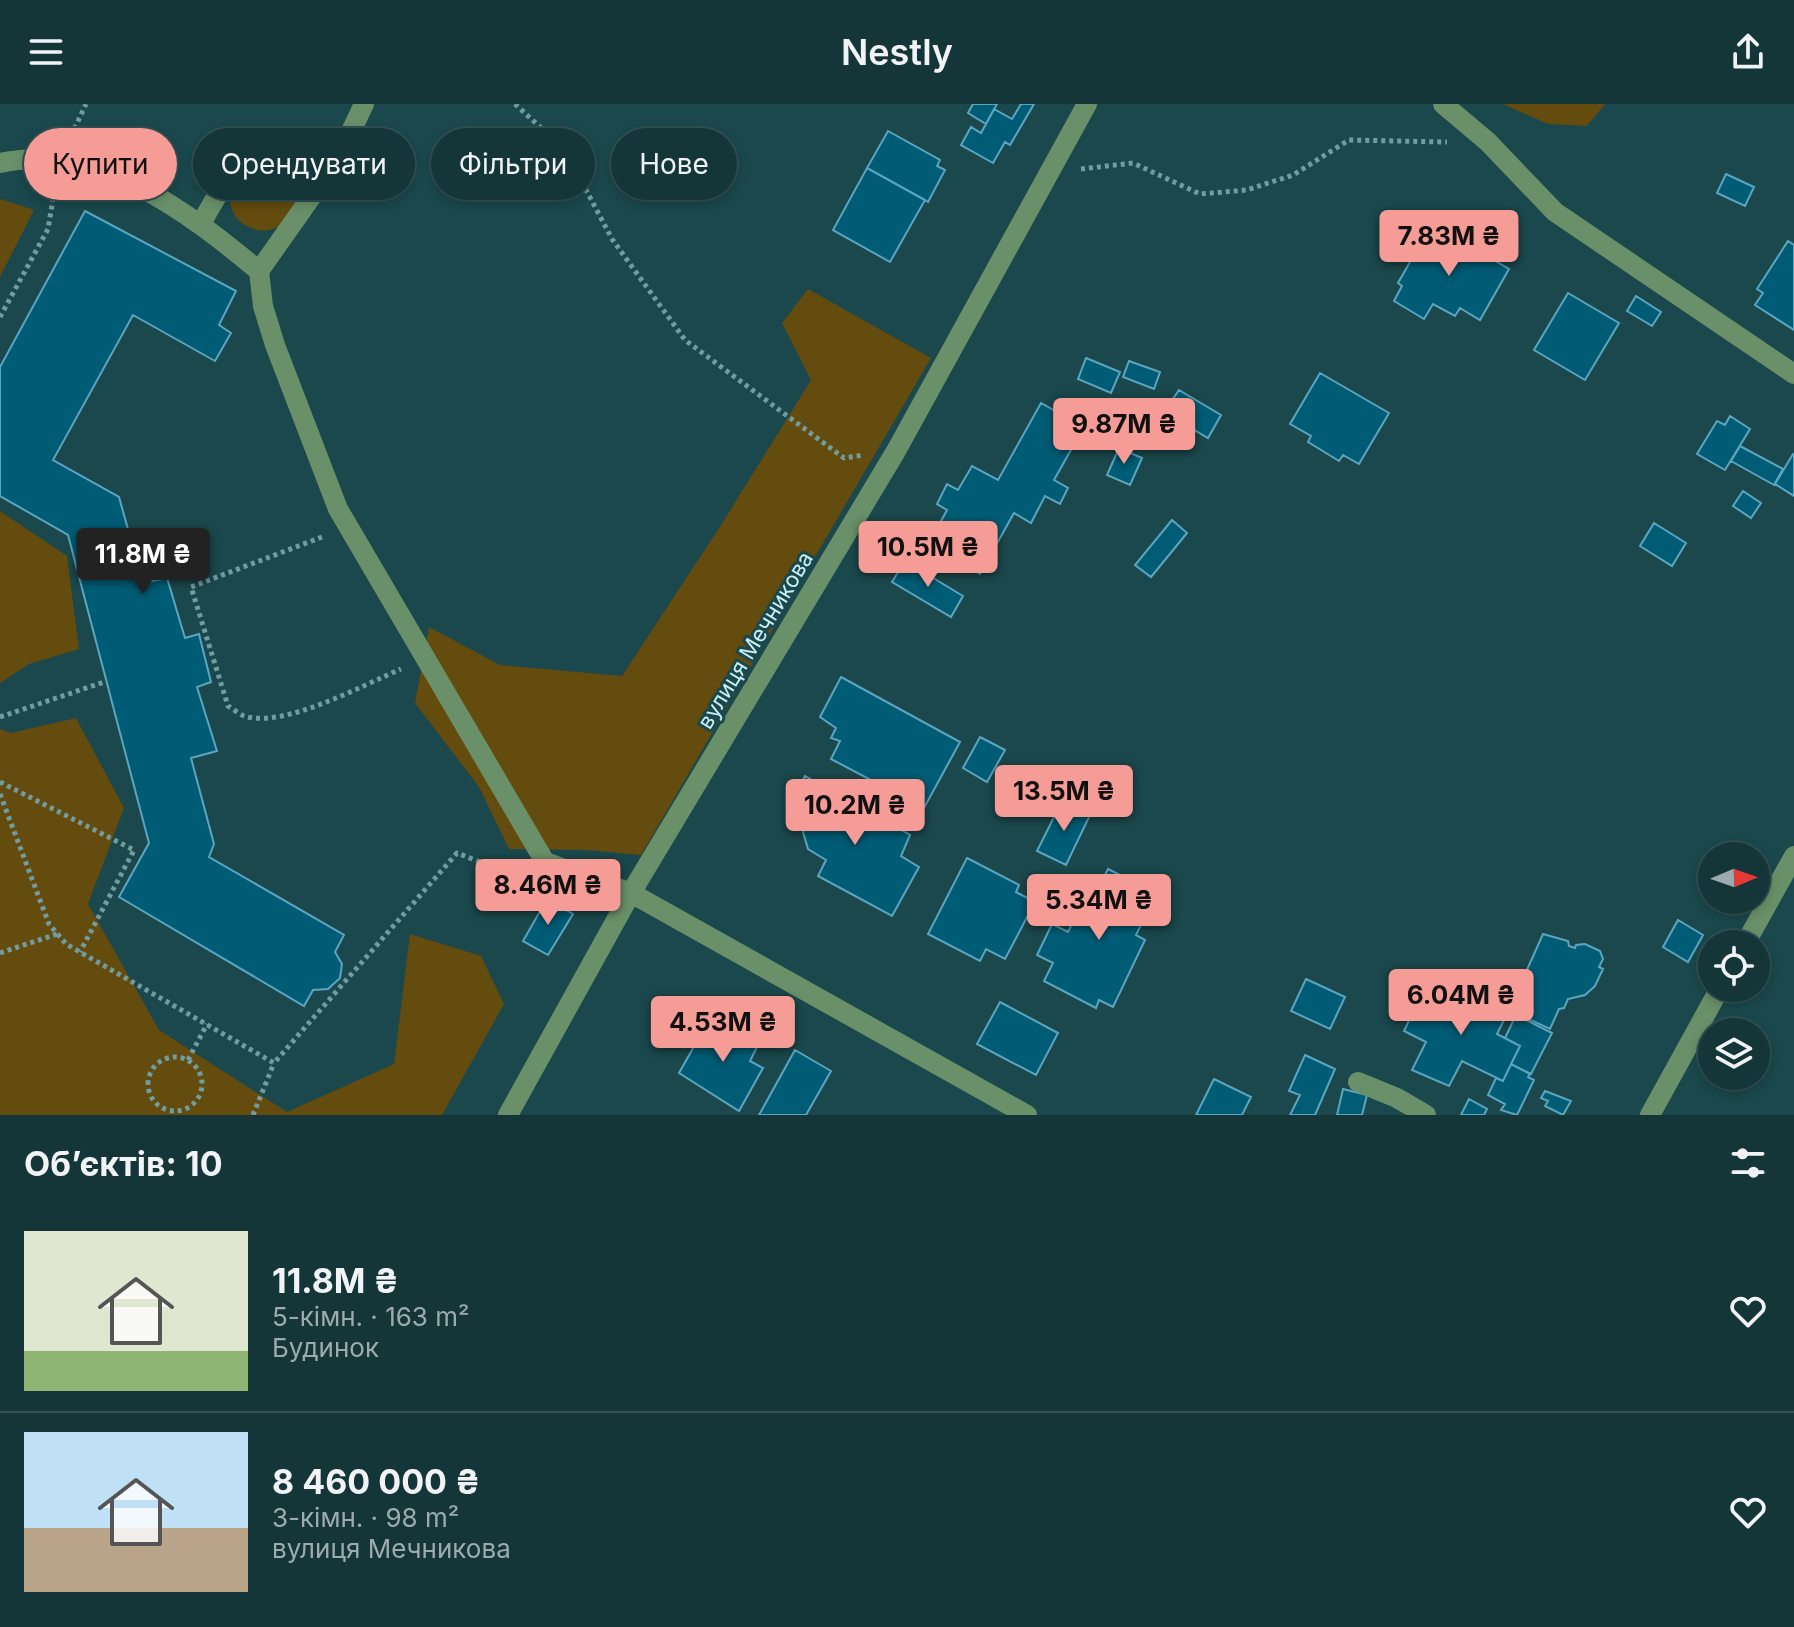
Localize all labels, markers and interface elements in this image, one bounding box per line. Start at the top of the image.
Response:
icon: menu [24,30,68,74]
text: Nestly [841,30,953,74]
icon: share [1726,30,1770,74]
chip: Купити [24,128,177,200]
chip: Орендувати [193,128,415,200]
chip: Фільтри [431,128,595,200]
chip: Нове [611,128,737,200]
pin: 7.83M ₴ [1375,210,1523,278]
text: 7.83M ₴ [1397,220,1501,251]
pin: 9.87M ₴ [1050,398,1198,466]
text: 9.87M ₴ [1071,408,1177,439]
pin: 10.5M ₴ [854,521,1002,589]
pin: 11.8M ₴ [69,528,217,596]
text: 10.5M ₴ [877,531,979,562]
text: 11.8M ₴ [95,538,191,569]
street label: вулиця Мечникова [692,547,818,733]
pin: 13.5M ₴ [990,765,1138,833]
text: 13.5M ₴ [1013,775,1115,806]
pin: 10.2M ₴ [781,779,929,847]
text: 10.2M ₴ [804,789,906,820]
north arrow [1698,842,1770,914]
map controls [1698,842,1770,1090]
pin: 8.46M ₴ [474,859,622,927]
text: 8.46M ₴ [493,869,603,900]
pin: 5.34M ₴ [1025,874,1173,942]
text: 5.34M ₴ [1045,884,1153,915]
button: locate [1698,930,1770,1002]
pin: 6.04M ₴ [1387,969,1535,1037]
text: 6.04M ₴ [1407,979,1515,1010]
pin: 4.53M ₴ [649,996,797,1064]
text: 4.53M ₴ [669,1006,777,1037]
button: layers [1698,1018,1770,1090]
icon: filters [1726,1141,1770,1185]
text: Об’єктів: 10 [24,1143,223,1184]
text: 11.8M ₴ [272,1260,399,1301]
icon: home [88,1263,184,1359]
icon: heart [1726,1289,1770,1333]
text: 5-кімн. · 163 m² [272,1301,470,1332]
text: Будинок [272,1332,379,1363]
text: 8 460 000 ₴ [272,1461,480,1502]
icon: home [88,1464,184,1560]
icon: heart [1726,1490,1770,1534]
text: 3-кімн. · 98 m² [272,1502,459,1533]
text: вулиця Мечникова [272,1533,511,1564]

